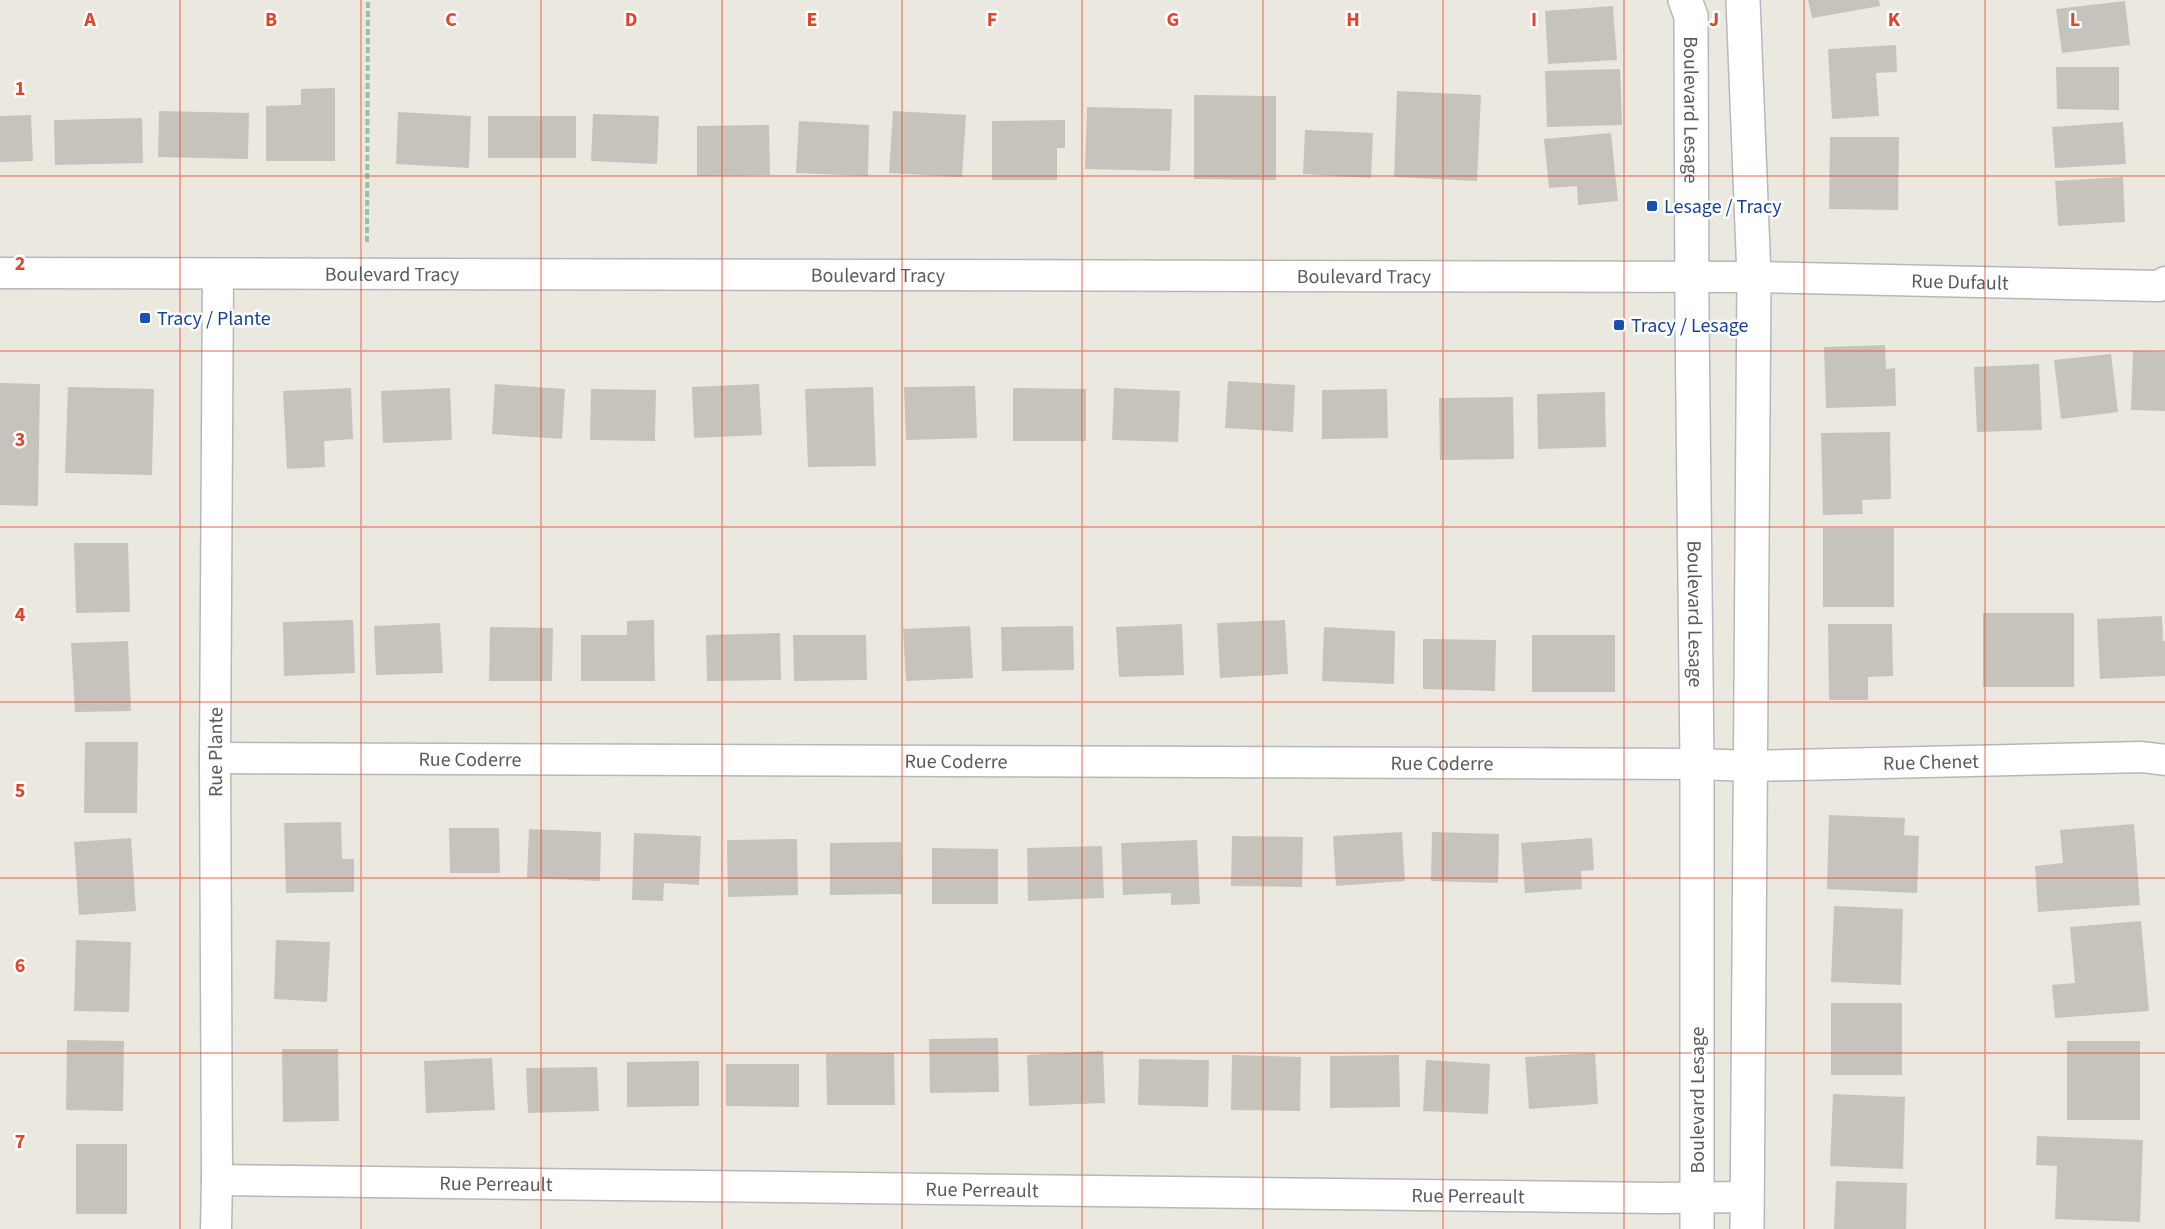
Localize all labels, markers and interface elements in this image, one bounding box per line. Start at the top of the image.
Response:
text: A [83,6,96,34]
text: B [265,6,277,34]
text: C [445,6,457,34]
text: D [625,6,637,34]
text: E [807,6,817,34]
text: F [987,6,997,34]
text: G [1167,6,1179,34]
text: H [1346,6,1360,34]
text: I [1531,6,1537,34]
text: J [1709,6,1719,34]
text: K [1888,6,1901,34]
text: L [2070,6,2080,34]
street label: Boulevard Lesage [1676,36,1705,184]
text: 1 [15,75,25,103]
place label: Lesage / Tracy [1664,193,1782,221]
marker: Lesage / Tracy [1645,199,1659,213]
text: 2 [15,250,25,278]
street label: Boulevard Tracy [325,261,460,289]
street label: Boulevard Tracy [811,262,946,290]
street label: Boulevard Tracy [1297,263,1432,291]
street label: Rue Dufault [1911,267,2009,298]
place label: Tracy / Plante [157,305,271,333]
marker: Tracy / Plante [138,311,152,325]
place label: Tracy / Lesage [1631,312,1749,340]
marker: Tracy / Lesage [1612,318,1626,332]
text: 3 [15,426,25,454]
street label: Boulevard Lesage [1679,540,1709,688]
text: 4 [15,601,26,629]
street label: Rue Plante [202,707,230,797]
street label: Rue Coderre [418,746,522,774]
street label: Rue Coderre [904,748,1008,776]
street label: Rue Chenet [1883,748,1979,778]
street label: Rue Coderre [1390,750,1494,778]
text: 5 [15,777,25,805]
text: 6 [15,952,25,980]
street label: Boulevard Lesage [1684,1026,1712,1174]
text: 7 [15,1128,25,1156]
street label: Rue Perreault [439,1170,553,1199]
street label: Rue Perreault [925,1176,1039,1205]
street label: Rue Perreault [1411,1182,1525,1211]

